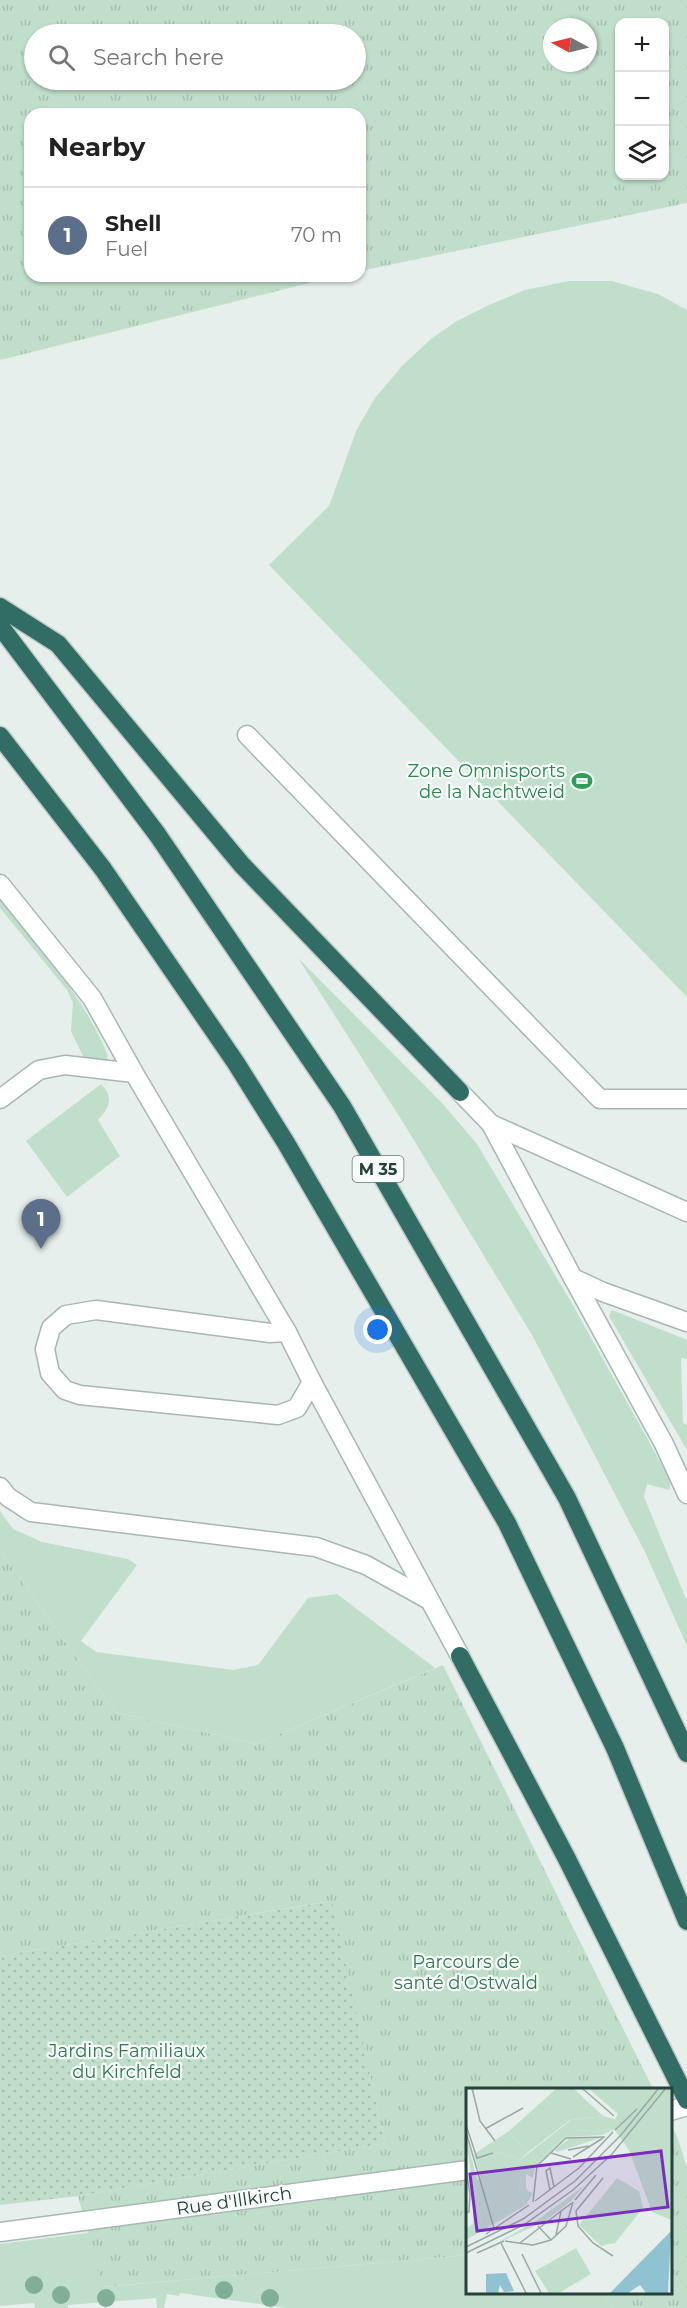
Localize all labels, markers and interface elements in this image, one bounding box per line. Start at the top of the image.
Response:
north arrow [543,18,597,72]
map controls [615,18,669,180]
button: + [615,18,669,72]
search box [24,24,366,90]
icon: search [45,41,78,74]
text: Search here [93,44,224,71]
button: − [615,72,669,126]
button: layers [615,126,669,180]
text: Nearby [48,131,145,163]
text: Shell [105,210,161,237]
text: 1 [64,223,71,247]
text: 70 m [291,223,342,247]
text: Fuel [105,237,148,261]
place label: Zone Omnisports de la Nachtweid [407,760,565,803]
sports icon: Zone Omnisports de la Nachtweid [570,769,594,793]
road number: M 35 [352,1156,404,1182]
pin: 1 [22,1200,60,1249]
your location [363,1315,392,1344]
park label: Parcours de santé d'Ostwald [394,1951,538,1994]
park label: Jardins Familiaux du Kirchfeld [48,2040,206,2083]
inset map [466,2088,672,2293]
street label: Rue d'Illkirch [175,2182,293,2220]

